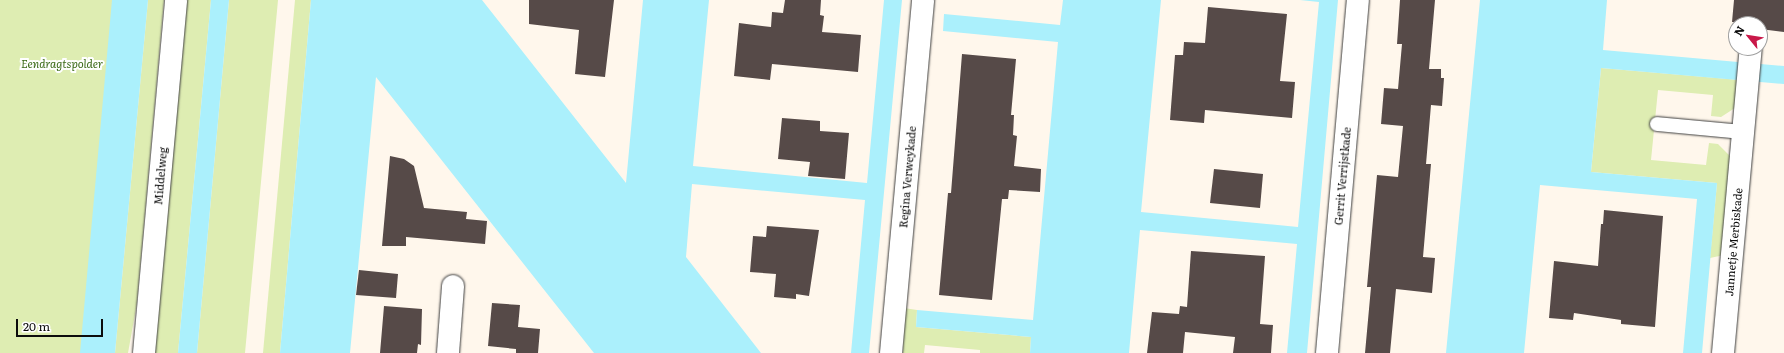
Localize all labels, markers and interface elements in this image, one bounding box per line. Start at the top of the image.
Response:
north arrow [1728,16,1768,56]
text: N [1729,23,1748,39]
park label: Eendragtspolder [21,56,103,70]
street label: Regina Verweykade [896,126,918,228]
street label: Gerrit Verrijstkade [1331,126,1353,226]
street label: Middelweg [151,147,169,205]
street label: Jannetje Merbiskade [1722,187,1744,297]
scale bar [18,311,105,337]
text: 20 m [23,317,50,335]

